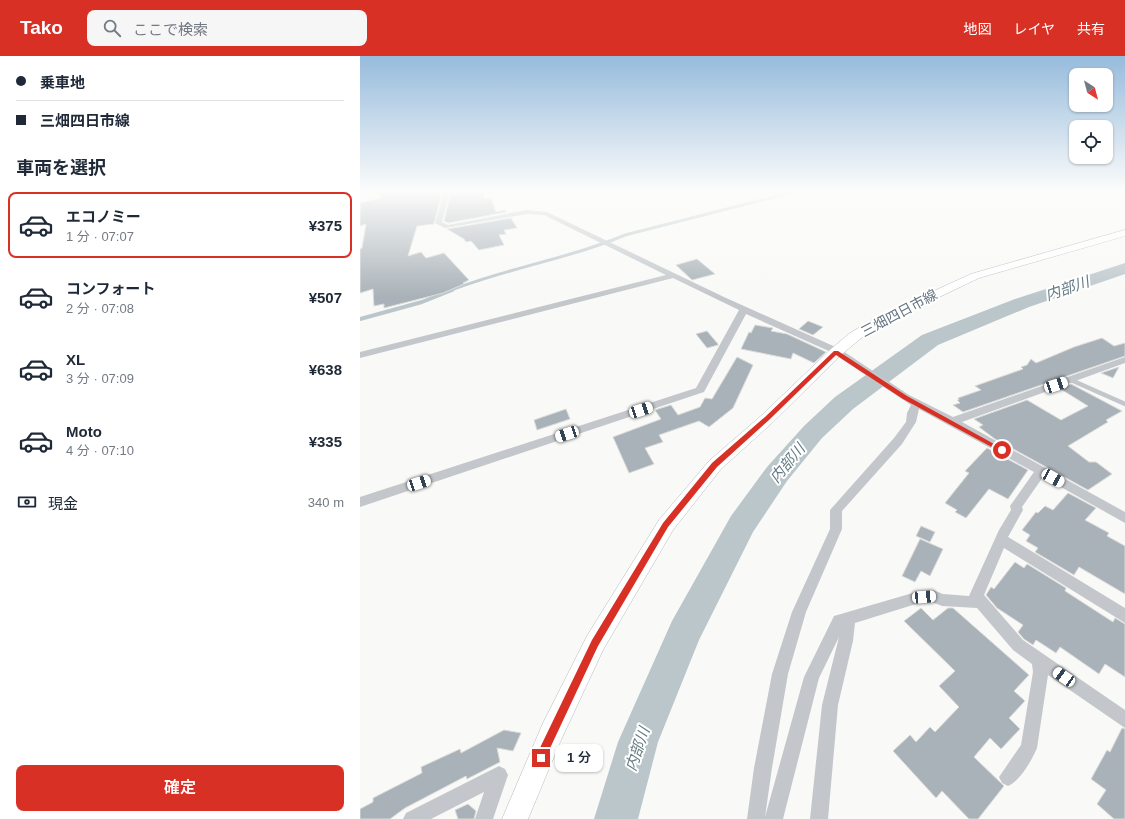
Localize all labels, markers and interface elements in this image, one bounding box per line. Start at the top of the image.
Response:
search box [87,10,367,46]
text: Tako [20,17,63,38]
icon: search [101,17,123,39]
text: ここで検索 [133,21,208,38]
text: 地図 [963,21,991,37]
text: レイヤ [1013,21,1055,37]
text: 共有 [1077,21,1105,37]
north arrow [1069,68,1113,112]
map controls [1069,68,1113,164]
text: 乗車地 [40,74,85,91]
text: 三畑四日市線 [40,112,130,129]
button: locate [1069,120,1113,164]
text: 車両を選択 [16,158,106,178]
icon: car [18,207,54,243]
text: エコノミー [66,208,141,225]
text: ¥375 [309,217,342,234]
text: 1 分 · 07:07 [66,229,134,244]
water label: 内部川 [1043,272,1093,303]
icon: car [18,279,54,315]
text: コンフォート [66,280,156,297]
street label: 三畑四日市線 [858,286,940,340]
text: ¥507 [309,289,342,306]
text: 2 分 · 07:08 [66,301,134,316]
icon: car [18,351,54,387]
text: XL [66,351,85,368]
text: ¥638 [309,361,342,378]
text: 3 分 · 07:09 [66,371,134,386]
car [1043,376,1069,394]
car [628,401,654,419]
icon: car [18,423,54,459]
text: Moto [66,423,102,440]
car [554,425,580,443]
text: ¥335 [309,433,342,450]
water label: 内部川 [766,439,809,486]
route start [993,441,1011,459]
text: 4 分 · 07:10 [66,443,134,458]
car [1040,467,1066,489]
car [406,474,432,492]
icon: cash [16,491,38,513]
text: 現金 [48,495,78,512]
text: 340 m [308,495,344,510]
car [912,590,936,604]
car [1051,665,1077,689]
water label: 内部川 [622,723,653,773]
callout: 1 分 [555,744,603,772]
route end [532,749,550,767]
text: 1 分 [567,750,591,765]
button: 確定 [16,765,344,811]

